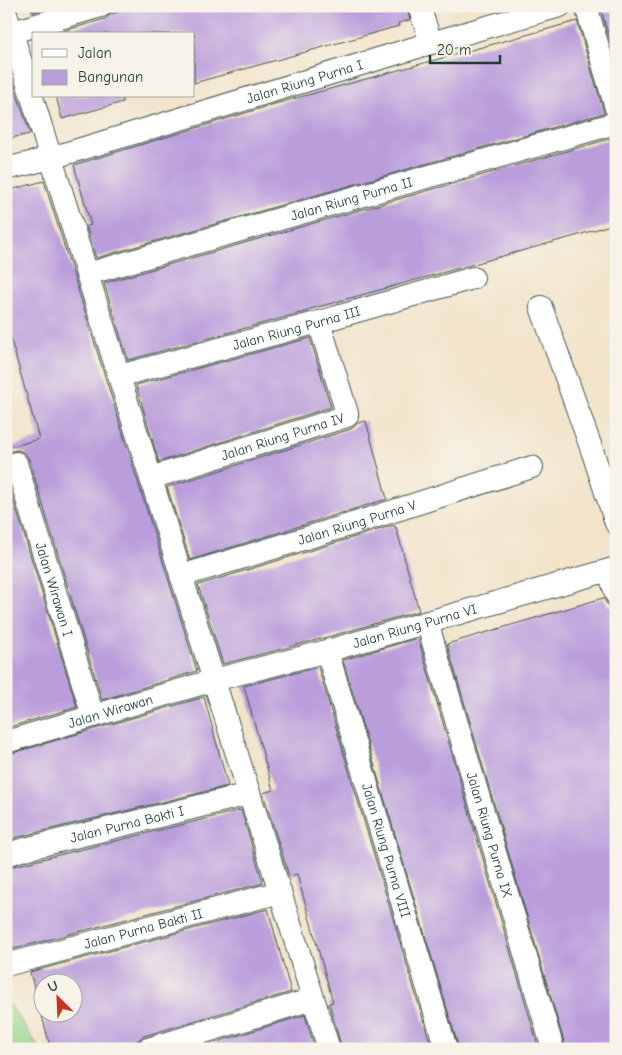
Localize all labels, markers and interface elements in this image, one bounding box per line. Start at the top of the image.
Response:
legend [32,32,195,98]
scale bar [430,32,500,64]
text: 20 m [437,41,471,59]
text: Jalan [78,44,112,62]
street label: Jalan Riung Purna I [244,56,365,107]
text: Bangunan [78,68,143,86]
street label: Jalan Riung Purna II [289,174,415,224]
street label: Jalan Riung Purna III [231,303,363,354]
street label: Jalan Riung Purna IV [219,409,347,464]
street label: Jalan Riung Purna V [296,496,419,549]
street label: Jalan Wirawan I [32,540,76,639]
street label: Jalan Riung Purna VI [351,600,479,652]
street label: Jalan Wirawan [66,691,155,732]
street label: Jalan Riung Purna IX [463,770,516,900]
street label: Jalan Riung Purna VIII [358,781,414,920]
street label: Jalan Purna Bakti I [68,802,186,847]
street label: Jalan Purna Bakti II [82,905,205,953]
north arrow [32,972,82,1022]
text: U [45,977,61,996]

